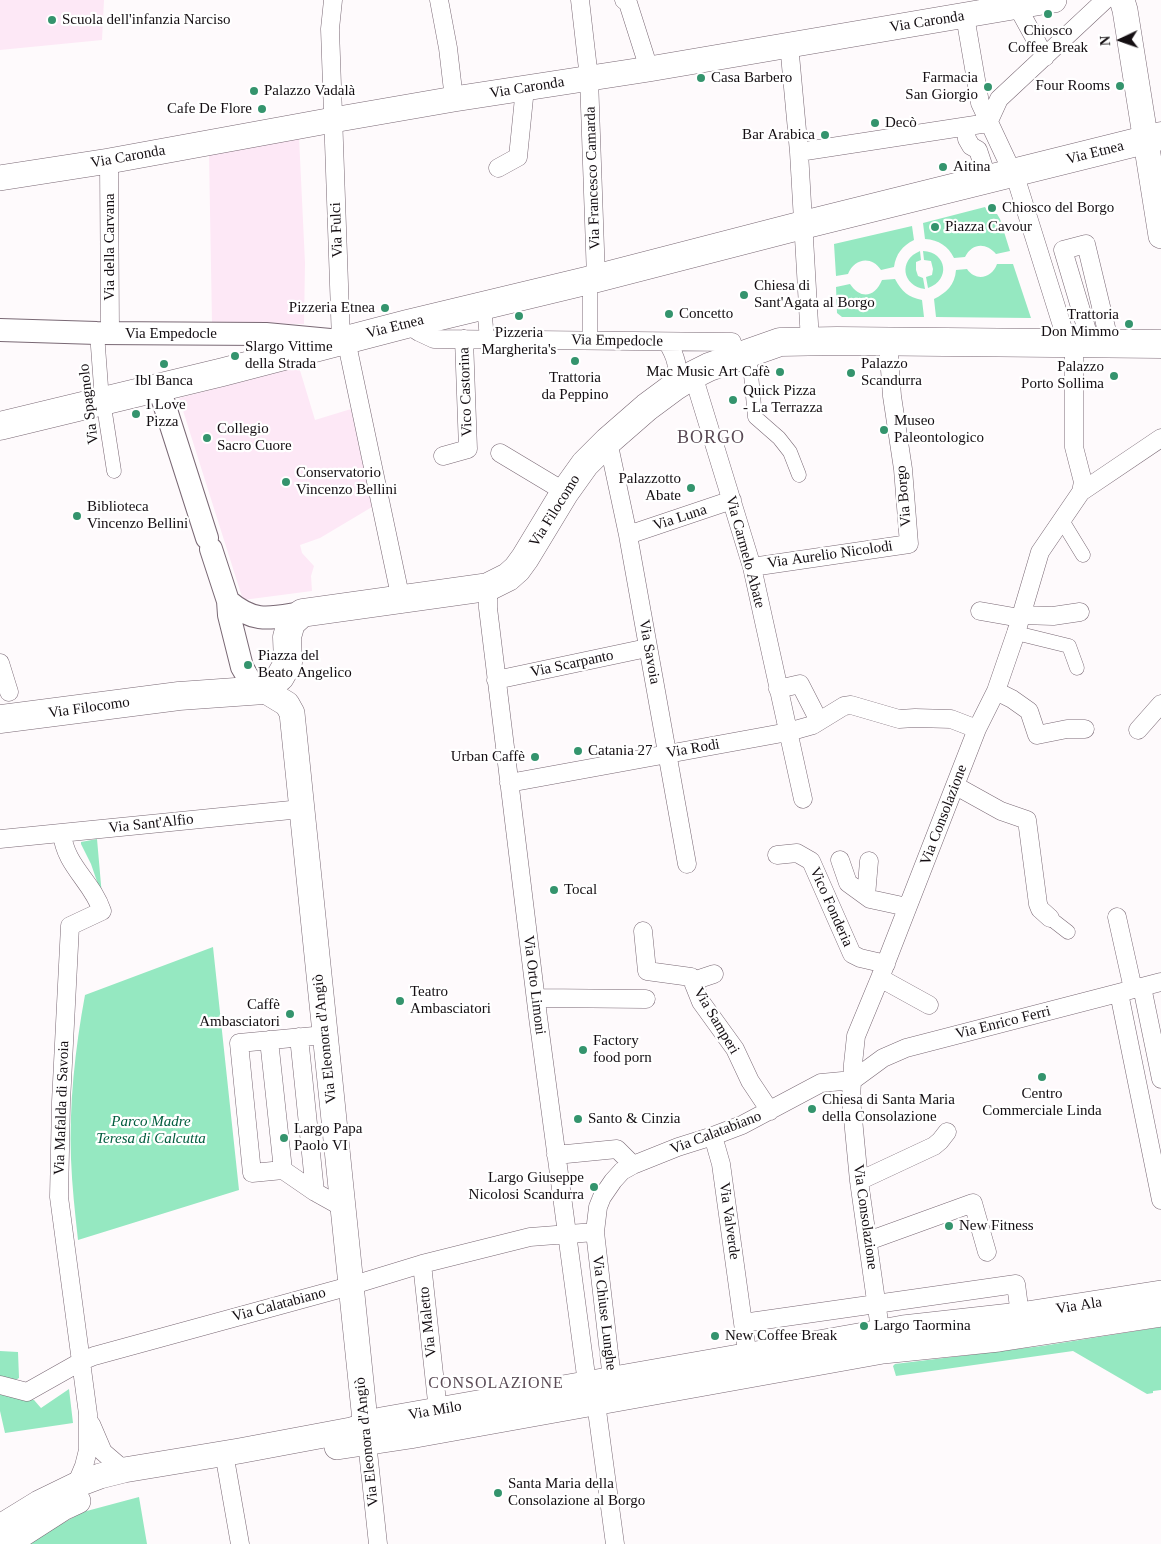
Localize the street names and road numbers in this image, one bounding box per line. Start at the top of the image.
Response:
street label: Via Caronda [888,7,966,37]
street label: Via Caronda [488,73,566,103]
street label: Via Francesco Camarda [582,106,604,250]
street label: Via Etnea [1064,137,1126,169]
street label: Via Caronda [89,142,167,172]
street label: Via della Carvana [101,193,119,301]
street label: Via Fulci [327,202,347,258]
street label: Via Etnea [364,311,426,343]
street label: Via Empedocle [125,325,217,343]
street label: Via Empedocle [571,331,663,351]
street label: Vico Castorina [455,347,477,437]
street label: Via Spagnolo [75,363,103,445]
street label: Via Borgo [892,464,916,528]
street label: Via Filocomo [526,471,584,551]
street label: Via Carmelo Abate [721,494,769,610]
street label: Via Luna [651,501,709,535]
street label: Via Aurelio Nicolodi [766,537,894,573]
street label: Via Savoia [634,618,664,686]
street label: Via Scarpanto [529,646,615,682]
street label: Via Filocomo [47,693,131,723]
street label: Via Rodi [665,735,721,763]
street label: Via Consolazione [917,762,971,868]
street label: Via Sant'Alfio [108,811,194,837]
street label: Vico Fonderia [805,864,857,950]
street label: Via Orto Limoni [519,934,549,1036]
street label: Via Eleonora d'Angiò [309,973,341,1105]
street label: Via Samperi [689,984,743,1058]
street label: Via Enrico Ferri [954,1002,1052,1044]
street label: Via Mafalda di Savoia [51,1040,73,1176]
street label: Via Calatabiano [668,1107,764,1159]
street label: Via Consolazione [849,1163,881,1271]
street label: Via Valverde [715,1181,743,1261]
street label: Via Chiuse Lunghe [588,1254,620,1372]
street label: Via Calatabiano [230,1284,328,1326]
street label: Via Maletto [415,1286,441,1358]
street label: Via Ala [1055,1293,1103,1319]
street label: Via Eleonora d'Angiò [351,1376,383,1508]
street label: Via Milo [407,1397,463,1425]

